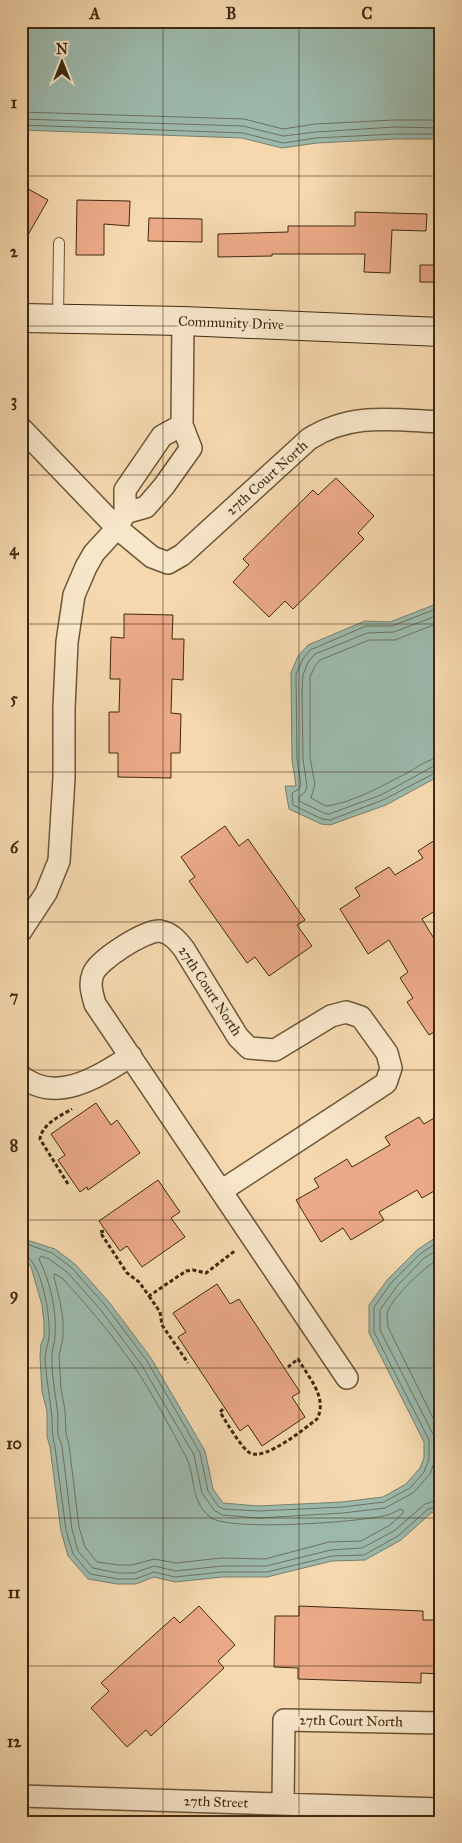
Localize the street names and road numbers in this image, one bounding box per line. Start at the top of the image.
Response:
street label: Community Drive [178,313,284,333]
street label: 27th Court North [223,437,311,519]
street label: 27th Court North [175,943,246,1039]
street label: 27th Court North [299,1712,403,1730]
street label: 27th Street [183,1792,249,1812]

